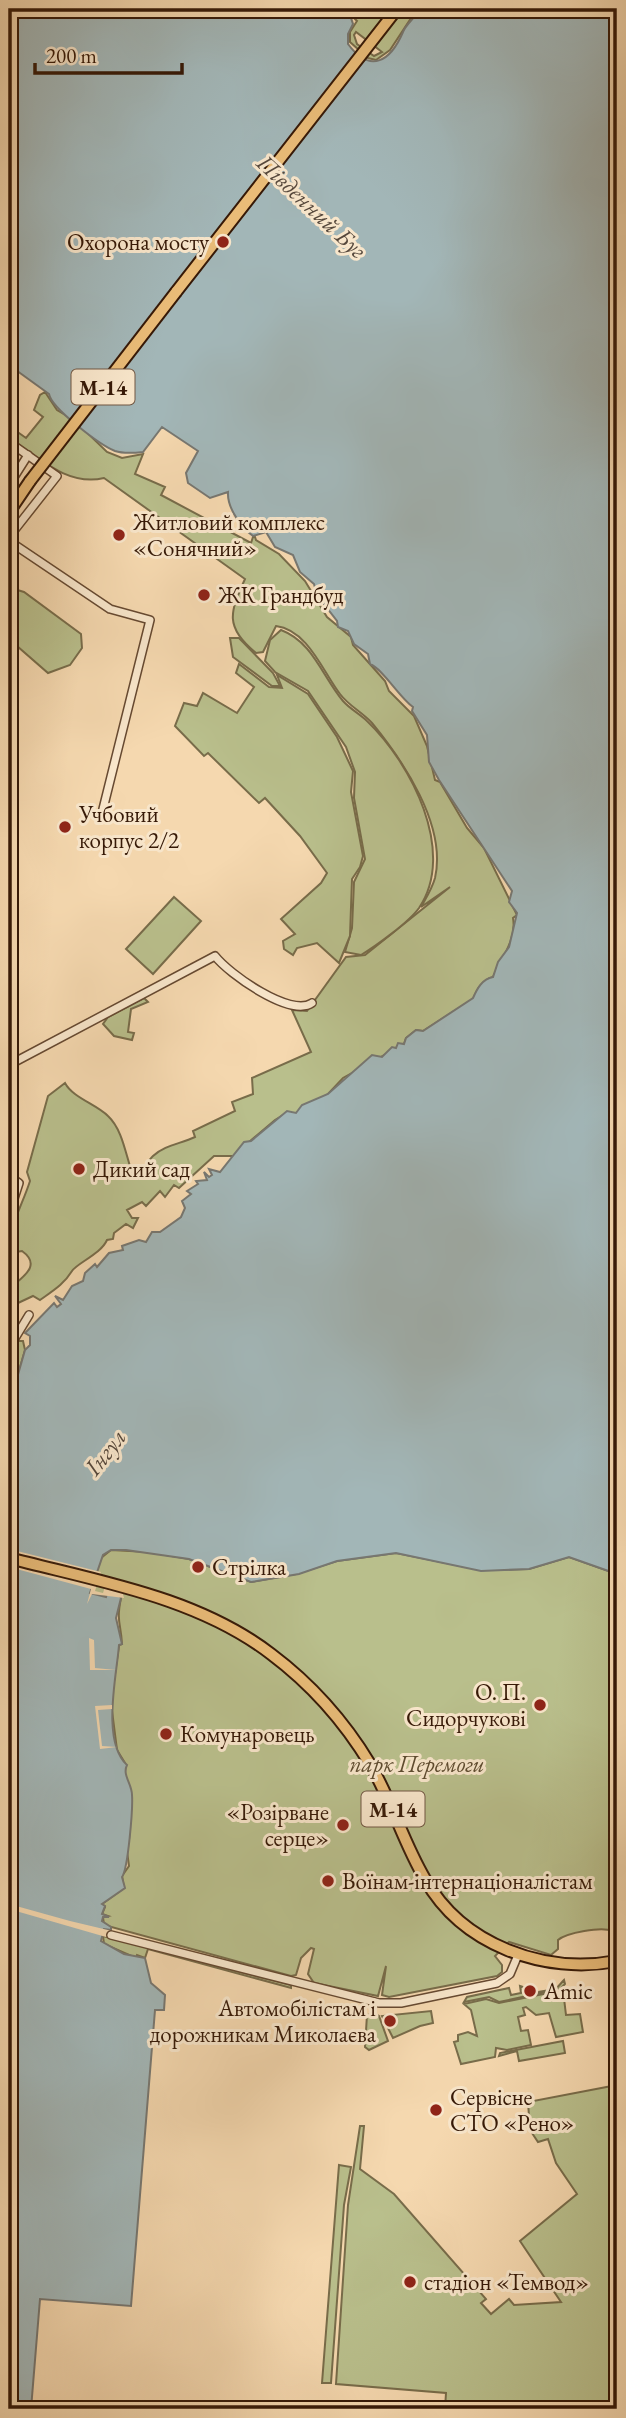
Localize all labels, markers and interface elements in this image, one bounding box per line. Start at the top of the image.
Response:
scale bar [35,32,182,76]
text: 200 m [46,42,97,69]
water label: Південний Буг [250,147,374,265]
place label: Охорона мосту [67,227,210,257]
marker: Охорона мосту [215,234,231,250]
road number: М-14 [72,370,134,404]
place label: Житловий комплекс «Сонячний» [132,507,325,563]
marker: Житловий комплекс «Сонячний» [111,527,127,543]
place label: ЖК Грандбуд [217,580,344,610]
marker: ЖК Грандбуд [196,587,212,603]
place label: Учбовий корпус 2/2 [78,799,179,855]
marker: Учбовий корпус 2/2 [57,819,73,835]
place label: Дикий сад [93,1154,190,1184]
marker: Дикий сад [71,1161,87,1177]
water label: Інгул [77,1423,133,1482]
place label: Стрілка [212,1552,287,1582]
marker: Стрілка [190,1559,206,1575]
place label: О. П. Сидорчукові [406,1677,526,1733]
marker: О. П. Сидорчукові [532,1697,548,1713]
place label: Комунаровець [180,1719,315,1749]
marker: Комунаровець [158,1726,174,1742]
park label: парк Перемоги [349,1749,485,1779]
road number: М-14 [362,1792,424,1826]
place label: «Розірване серце» [226,1797,329,1853]
marker: «Розірване серце» [335,1817,351,1833]
place label: Воїнам-інтернаціоналістам [342,1866,593,1896]
marker: Воїнам-інтернаціоналістам [320,1873,336,1889]
place label: Amic [543,1976,593,2006]
marker: Amic [522,1983,538,1999]
place label: Автомобілістам і дорожникам Миколаєва [150,1993,377,2049]
marker: Автомобілістам і дорожникам Миколаєва [382,2013,398,2029]
place label: Сервісне СТО «Рено» [450,2082,574,2138]
marker: Сервісне СТО «Рено» [428,2102,444,2118]
place label: стадіон «Темвод» [424,2267,589,2297]
marker: стадіон «Темвод» [402,2274,418,2290]

